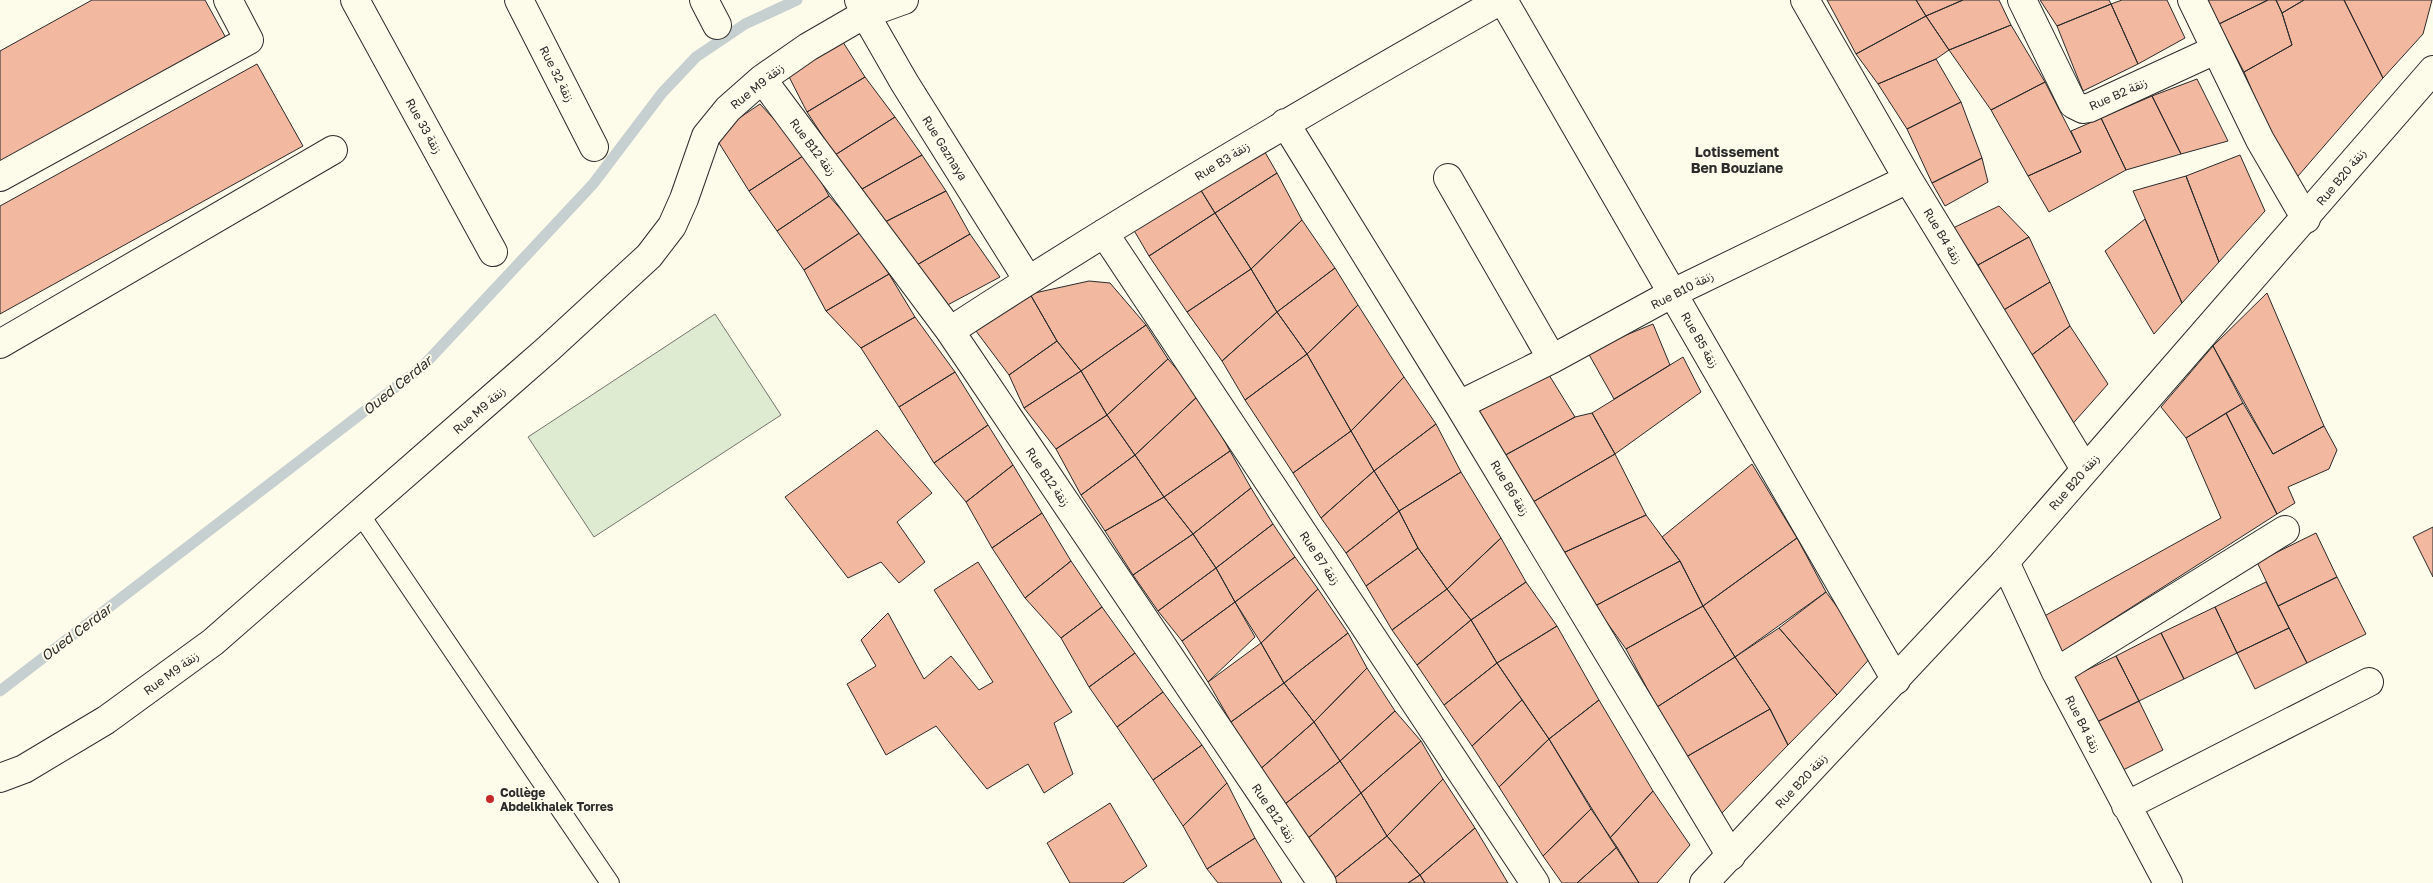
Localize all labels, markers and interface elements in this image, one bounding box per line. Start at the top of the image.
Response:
street label: Rue 32 زنقة [536,43,578,105]
street label: Rue M9 زنقة [727,60,787,112]
street label: Rue B2 زنقة [2087,75,2149,113]
street label: Rue 33 زنقة [403,96,445,156]
street label: Rue Gaznaya [919,113,971,183]
street label: Rue B12 زنقة [787,115,839,179]
street label: Rue B3 زنقة [1192,138,1252,184]
district label: Lotissement Ben Bouziane [1691,143,1783,176]
street label: Rue B20 زنقة [2313,146,2369,208]
street label: Rue B4 زنقة [1920,205,1966,267]
street label: Rue B10 زنقة [1648,268,1716,312]
street label: Rue B5 زنقة [1678,309,1722,371]
water label: Oued Cerdar [359,350,437,418]
street label: Rue M9 زنقة [450,383,508,437]
street label: Rue B12 زنقة [1023,445,1073,509]
street label: Rue B20 زنقة [2045,451,2103,513]
street label: Rue B6 زنقة [1487,457,1533,519]
street label: Rue B7 زنقة [1297,528,1343,588]
water label: Oued Cerdar [37,598,117,664]
street label: Rue M9 زنقة [140,648,202,698]
street label: Rue B4 زنقة [2062,693,2104,755]
street label: Rue B20 زنقة [1772,750,1830,812]
street label: Rue B12 زنقة [1249,781,1299,845]
place label: Collège Abdelkhalek Torres [500,785,614,814]
marker: Collège Abdelkhalek Torres [484,793,496,805]

